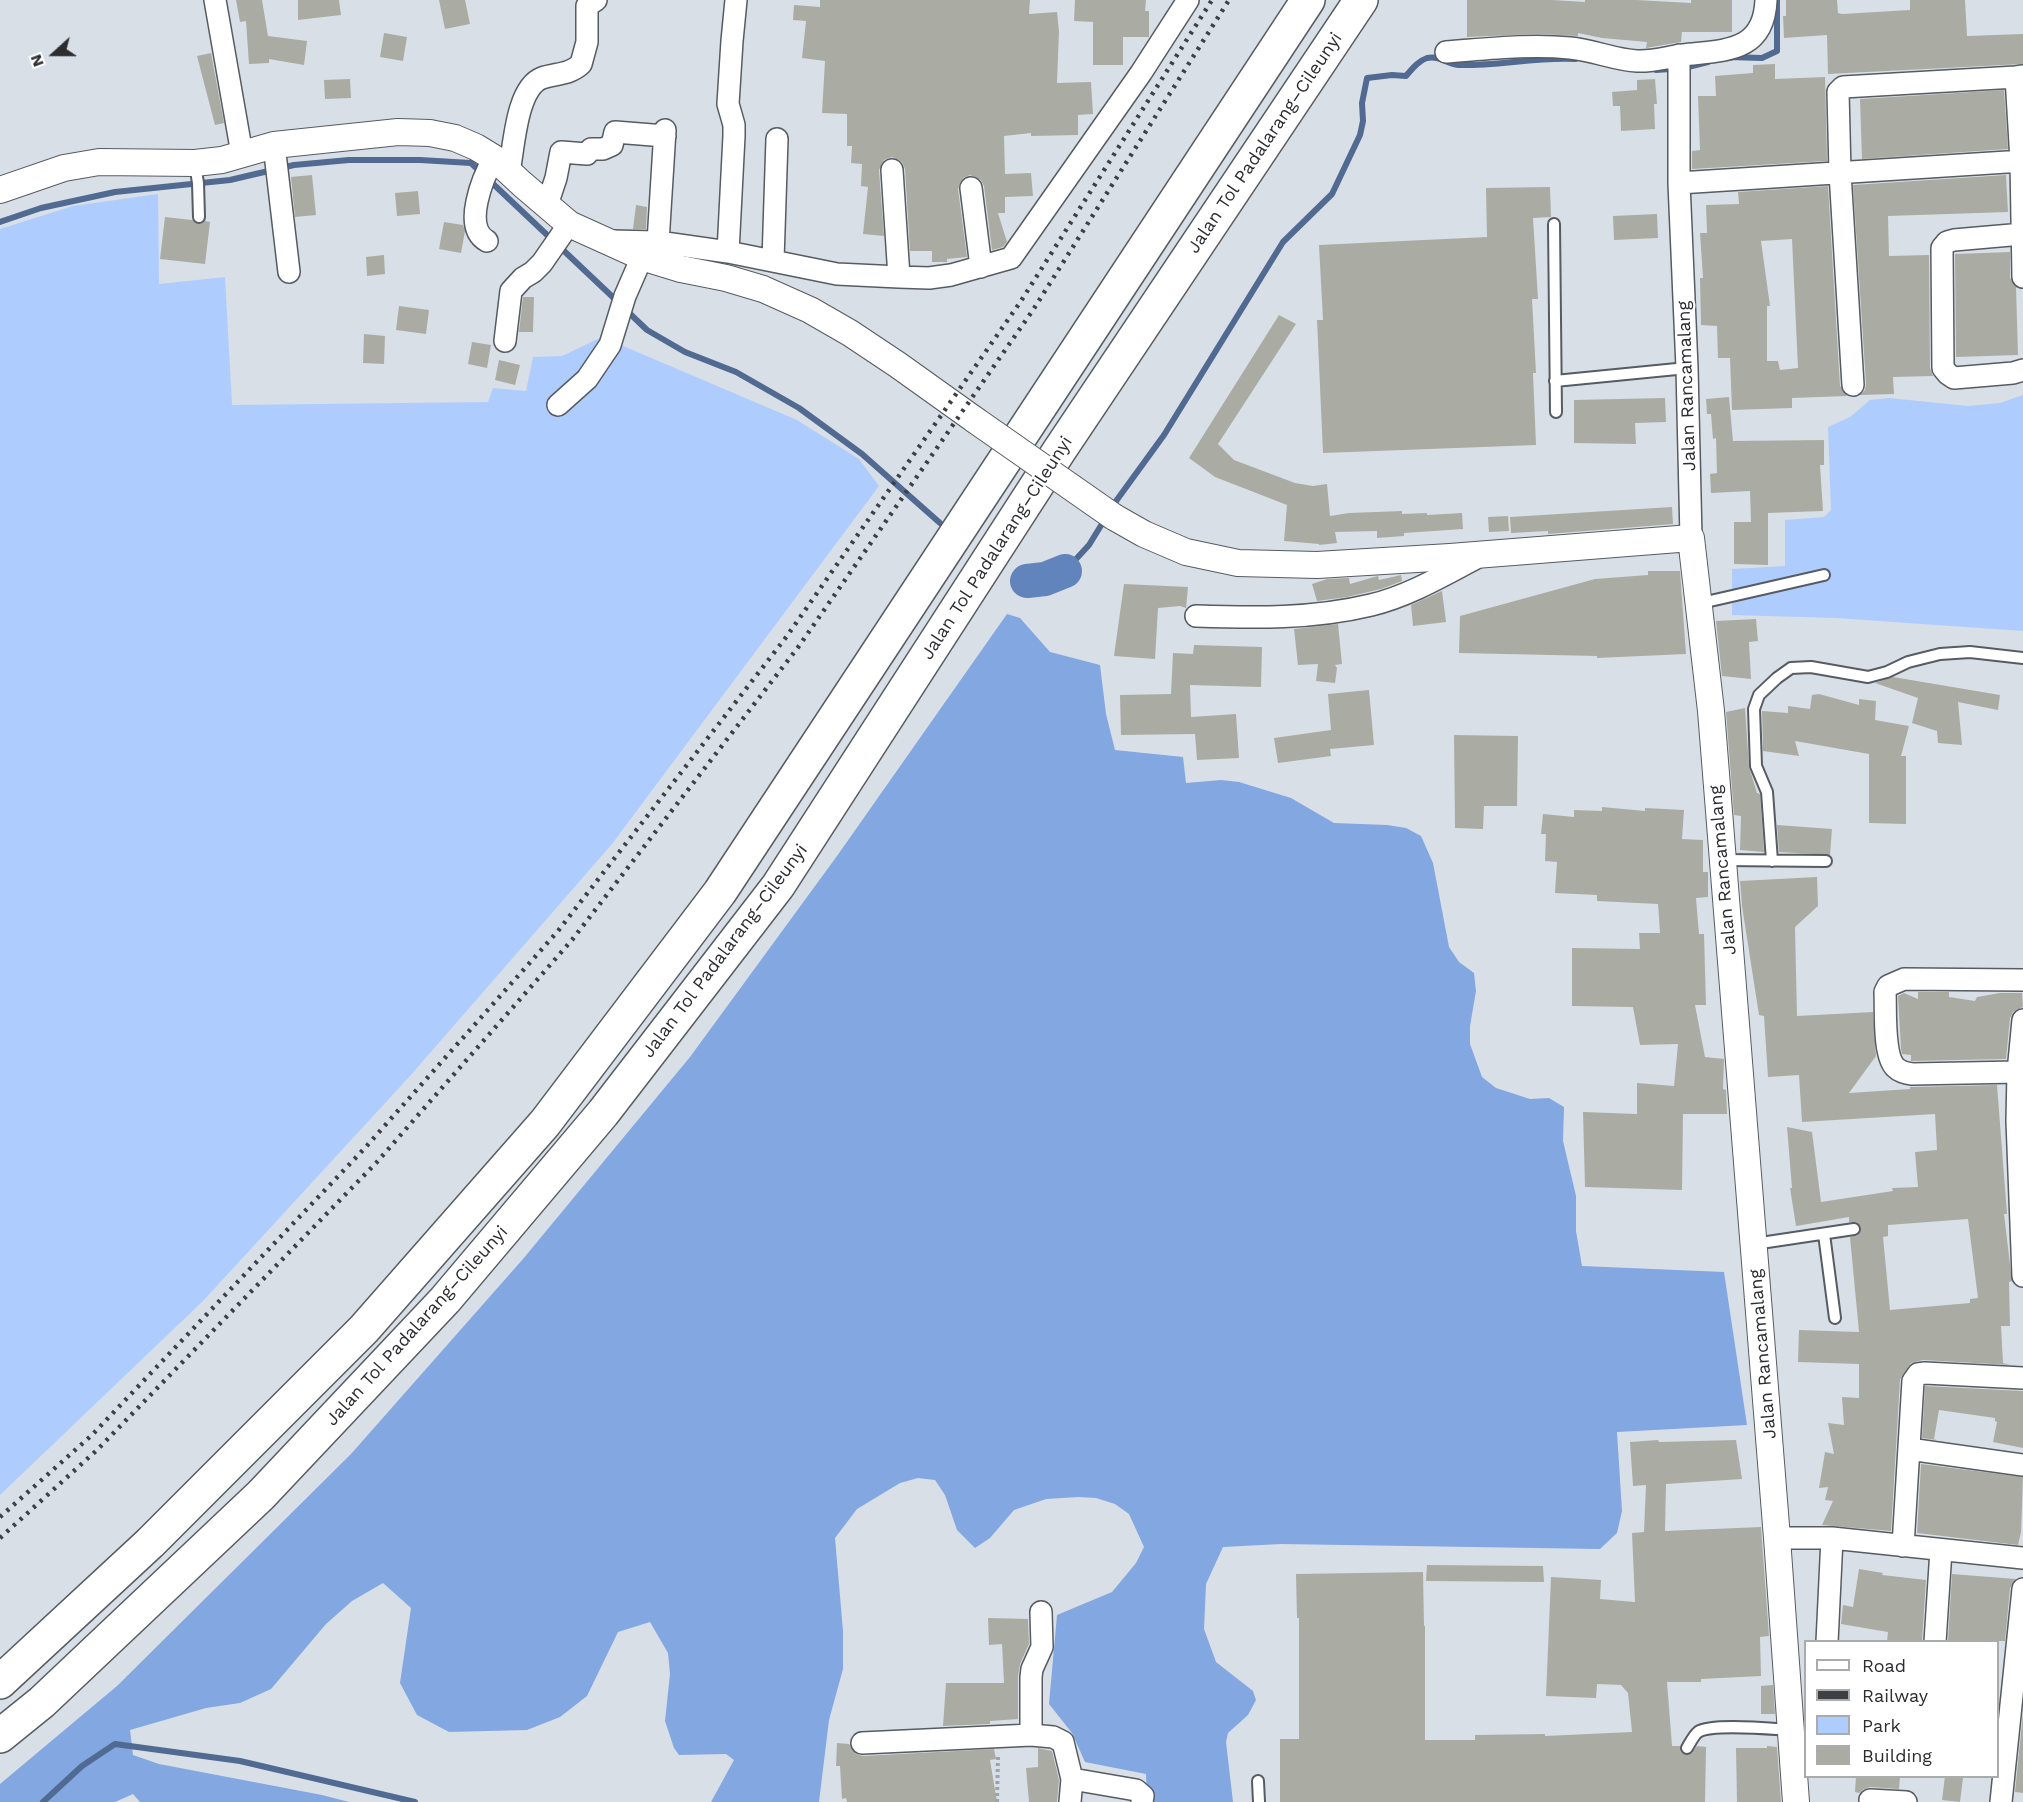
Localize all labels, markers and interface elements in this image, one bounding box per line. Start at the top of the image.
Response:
north arrow [24,24,84,84]
street label: Jalan Tol Padalarang–Cileunyi [1183,28,1347,258]
text: N [26,52,48,70]
street label: Jalan Rancamalang [1673,300,1701,472]
street label: Jalan Tol Padalarang–Cileunyi [917,432,1077,664]
street label: Jalan Rancamalang [1705,784,1741,956]
street label: Jalan Tol Padalarang–Cileunyi [638,840,812,1062]
street label: Jalan Tol Padalarang–Cileunyi [321,1222,513,1430]
street label: Jalan Rancamalang [1745,1268,1781,1440]
legend [1804,1640,1999,1778]
text: Road [1862,1655,1906,1676]
text: Railway [1862,1685,1928,1706]
text: Park [1862,1715,1901,1736]
text: Building [1862,1745,1932,1766]

